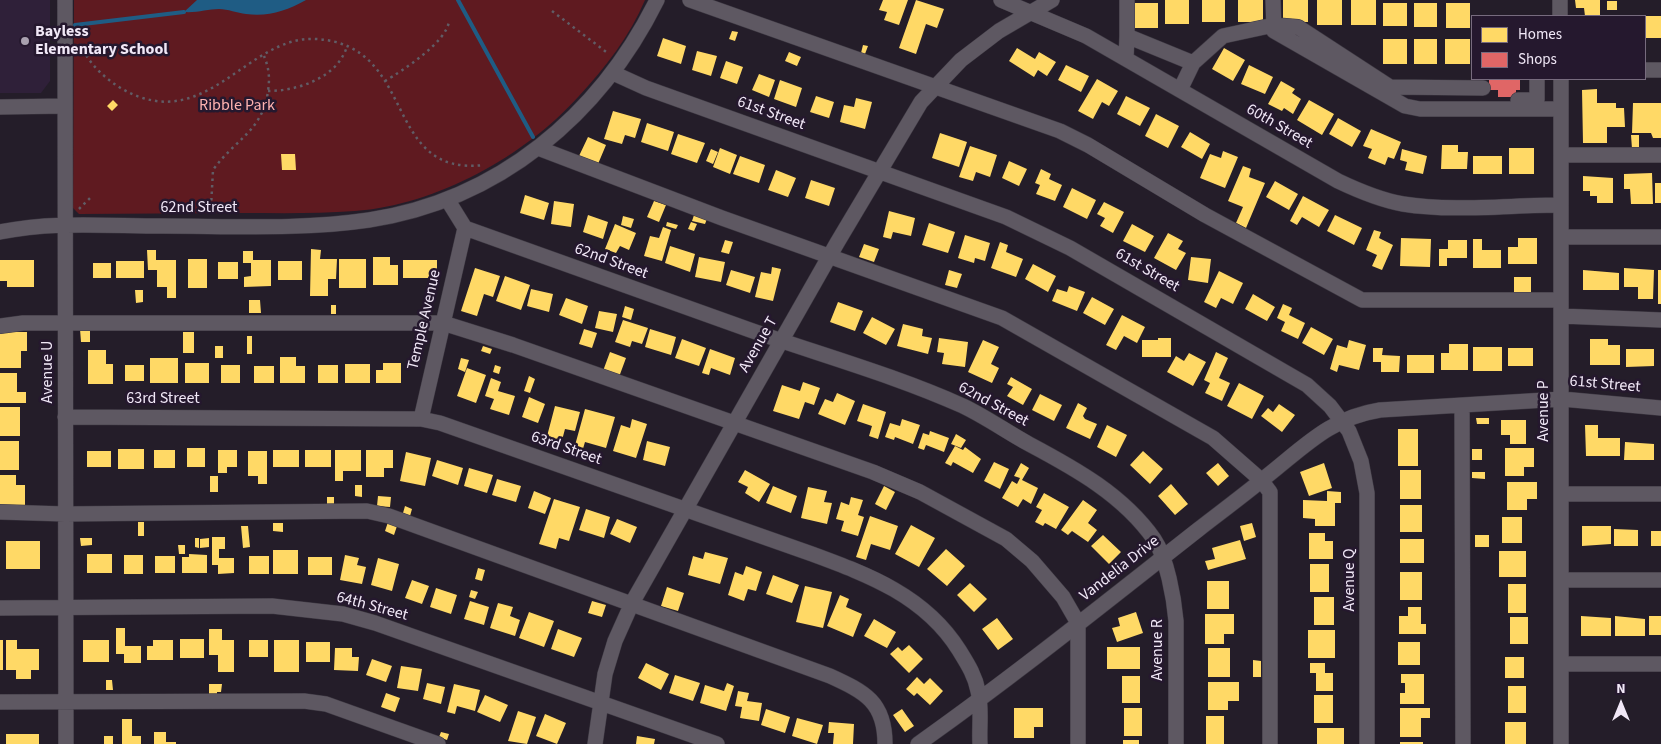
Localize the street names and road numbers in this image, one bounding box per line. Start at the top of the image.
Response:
street label: 61st Street [734,93,808,135]
street label: 60th Street [1242,100,1316,154]
street label: 62nd Street [161,198,237,218]
street label: 62nd Street [572,240,650,284]
street label: 61st Street [1111,245,1183,297]
street label: Temple Avenue [404,268,446,372]
street label: Avenue T [735,314,783,376]
street label: Avenue U [38,341,58,403]
street label: 61st Street [1569,372,1641,398]
street label: 62nd Street [955,378,1031,432]
street label: Avenue P [1534,380,1554,442]
street label: 63rd Street [126,389,200,409]
street label: 63rd Street [528,428,604,470]
street label: Vandelia Drive [1076,532,1164,606]
street label: Avenue Q [1340,548,1360,612]
street label: 64th Street [334,588,410,626]
street label: Avenue R [1148,619,1168,681]

